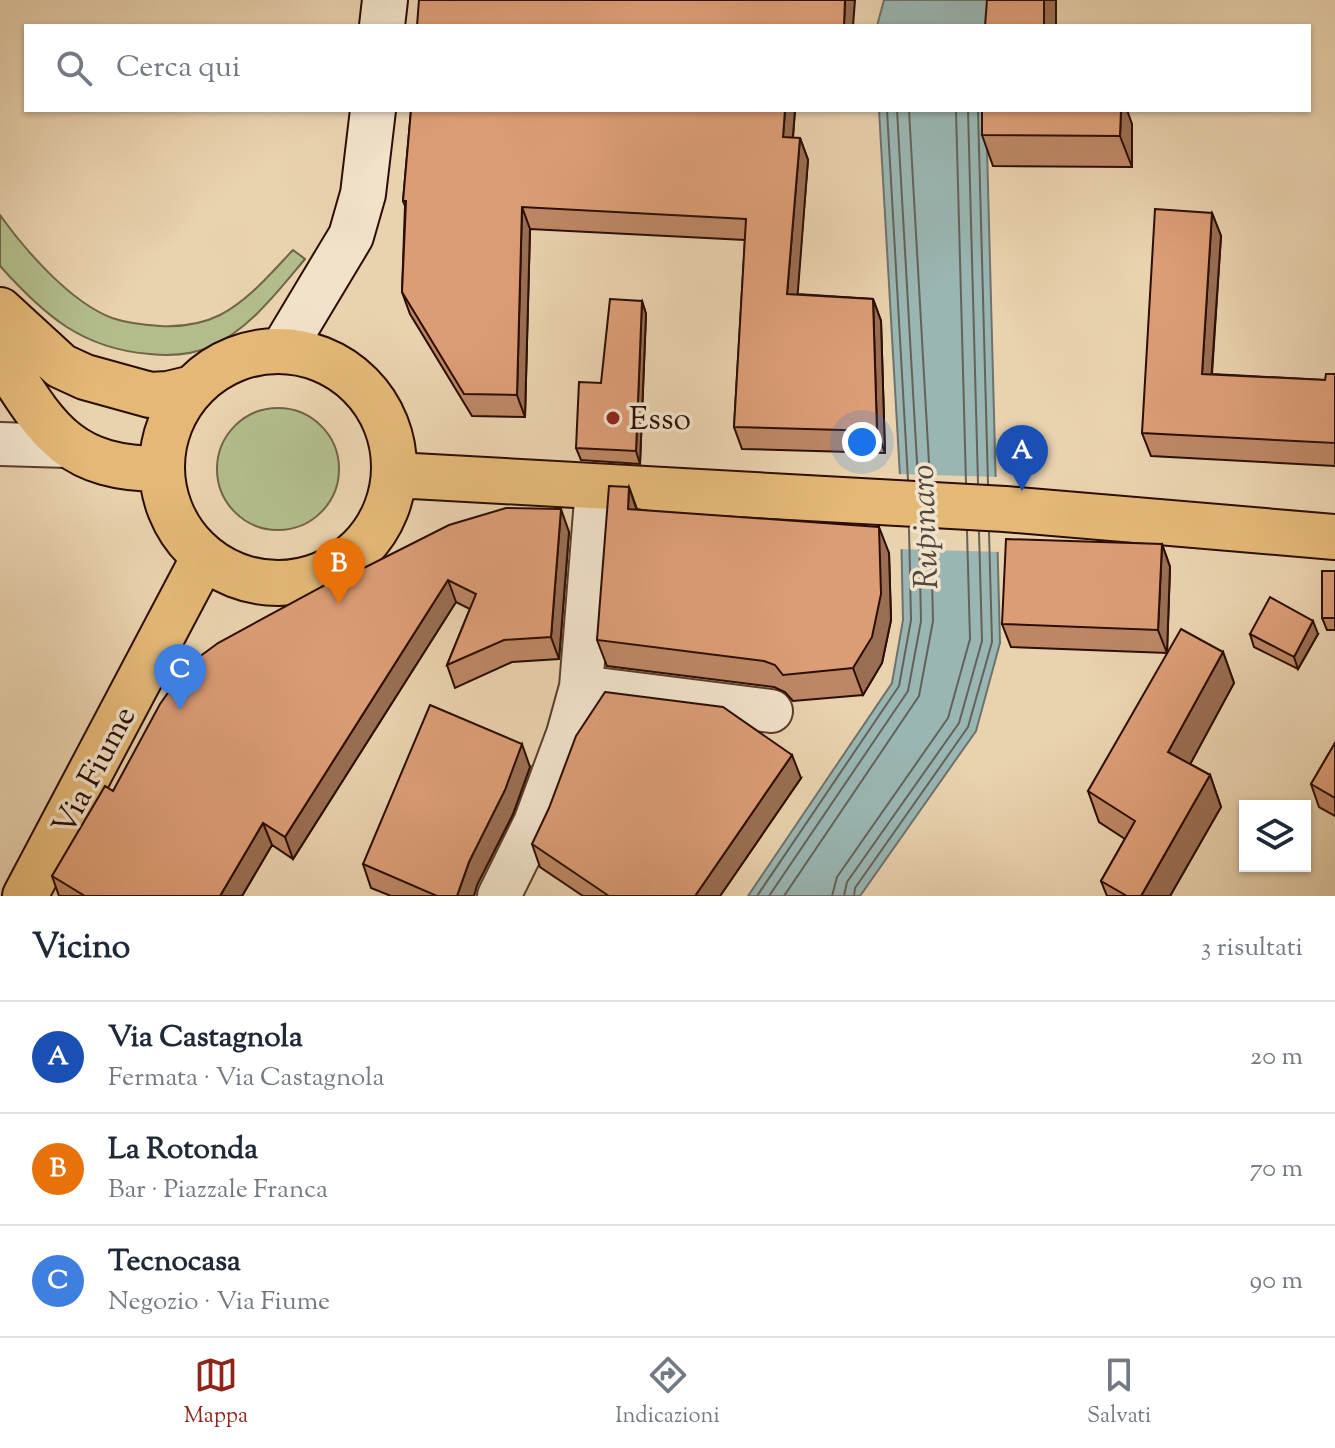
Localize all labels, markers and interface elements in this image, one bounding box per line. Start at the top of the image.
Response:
search box [24,24,1311,112]
icon: search [52,46,96,90]
text: Cerca qui [116,47,241,90]
place label: Esso [629,398,691,444]
marker: Esso [604,409,622,427]
your location [842,422,882,462]
pin: A [996,425,1048,491]
water label: Rupinaro [900,464,953,590]
pin: B [313,538,365,604]
pin: C [154,644,206,710]
street label: Via Fiume [42,699,149,844]
map controls [1239,800,1311,872]
button: layers [1239,800,1311,872]
text: Vicino [32,924,130,973]
text: 3 risultati [1201,930,1303,967]
text: Via Castagnola [108,1017,303,1060]
text: A [47,1039,69,1076]
text: 20 m [1250,1039,1303,1076]
text: Fermata · Via Castagnola [108,1060,384,1097]
text: La Rotonda [108,1129,258,1172]
text: B [50,1151,66,1188]
text: 70 m [1250,1151,1303,1188]
text: Bar · Piazzale Franca [108,1172,328,1209]
text: Tecnocasa [108,1241,241,1284]
text: C [48,1263,68,1300]
text: 90 m [1250,1263,1303,1300]
text: Negozio · Via Fiume [108,1284,330,1321]
tab: Mappa [184,1353,248,1433]
tab: Indicazioni [615,1353,720,1433]
tab: Salvati [1087,1353,1151,1433]

